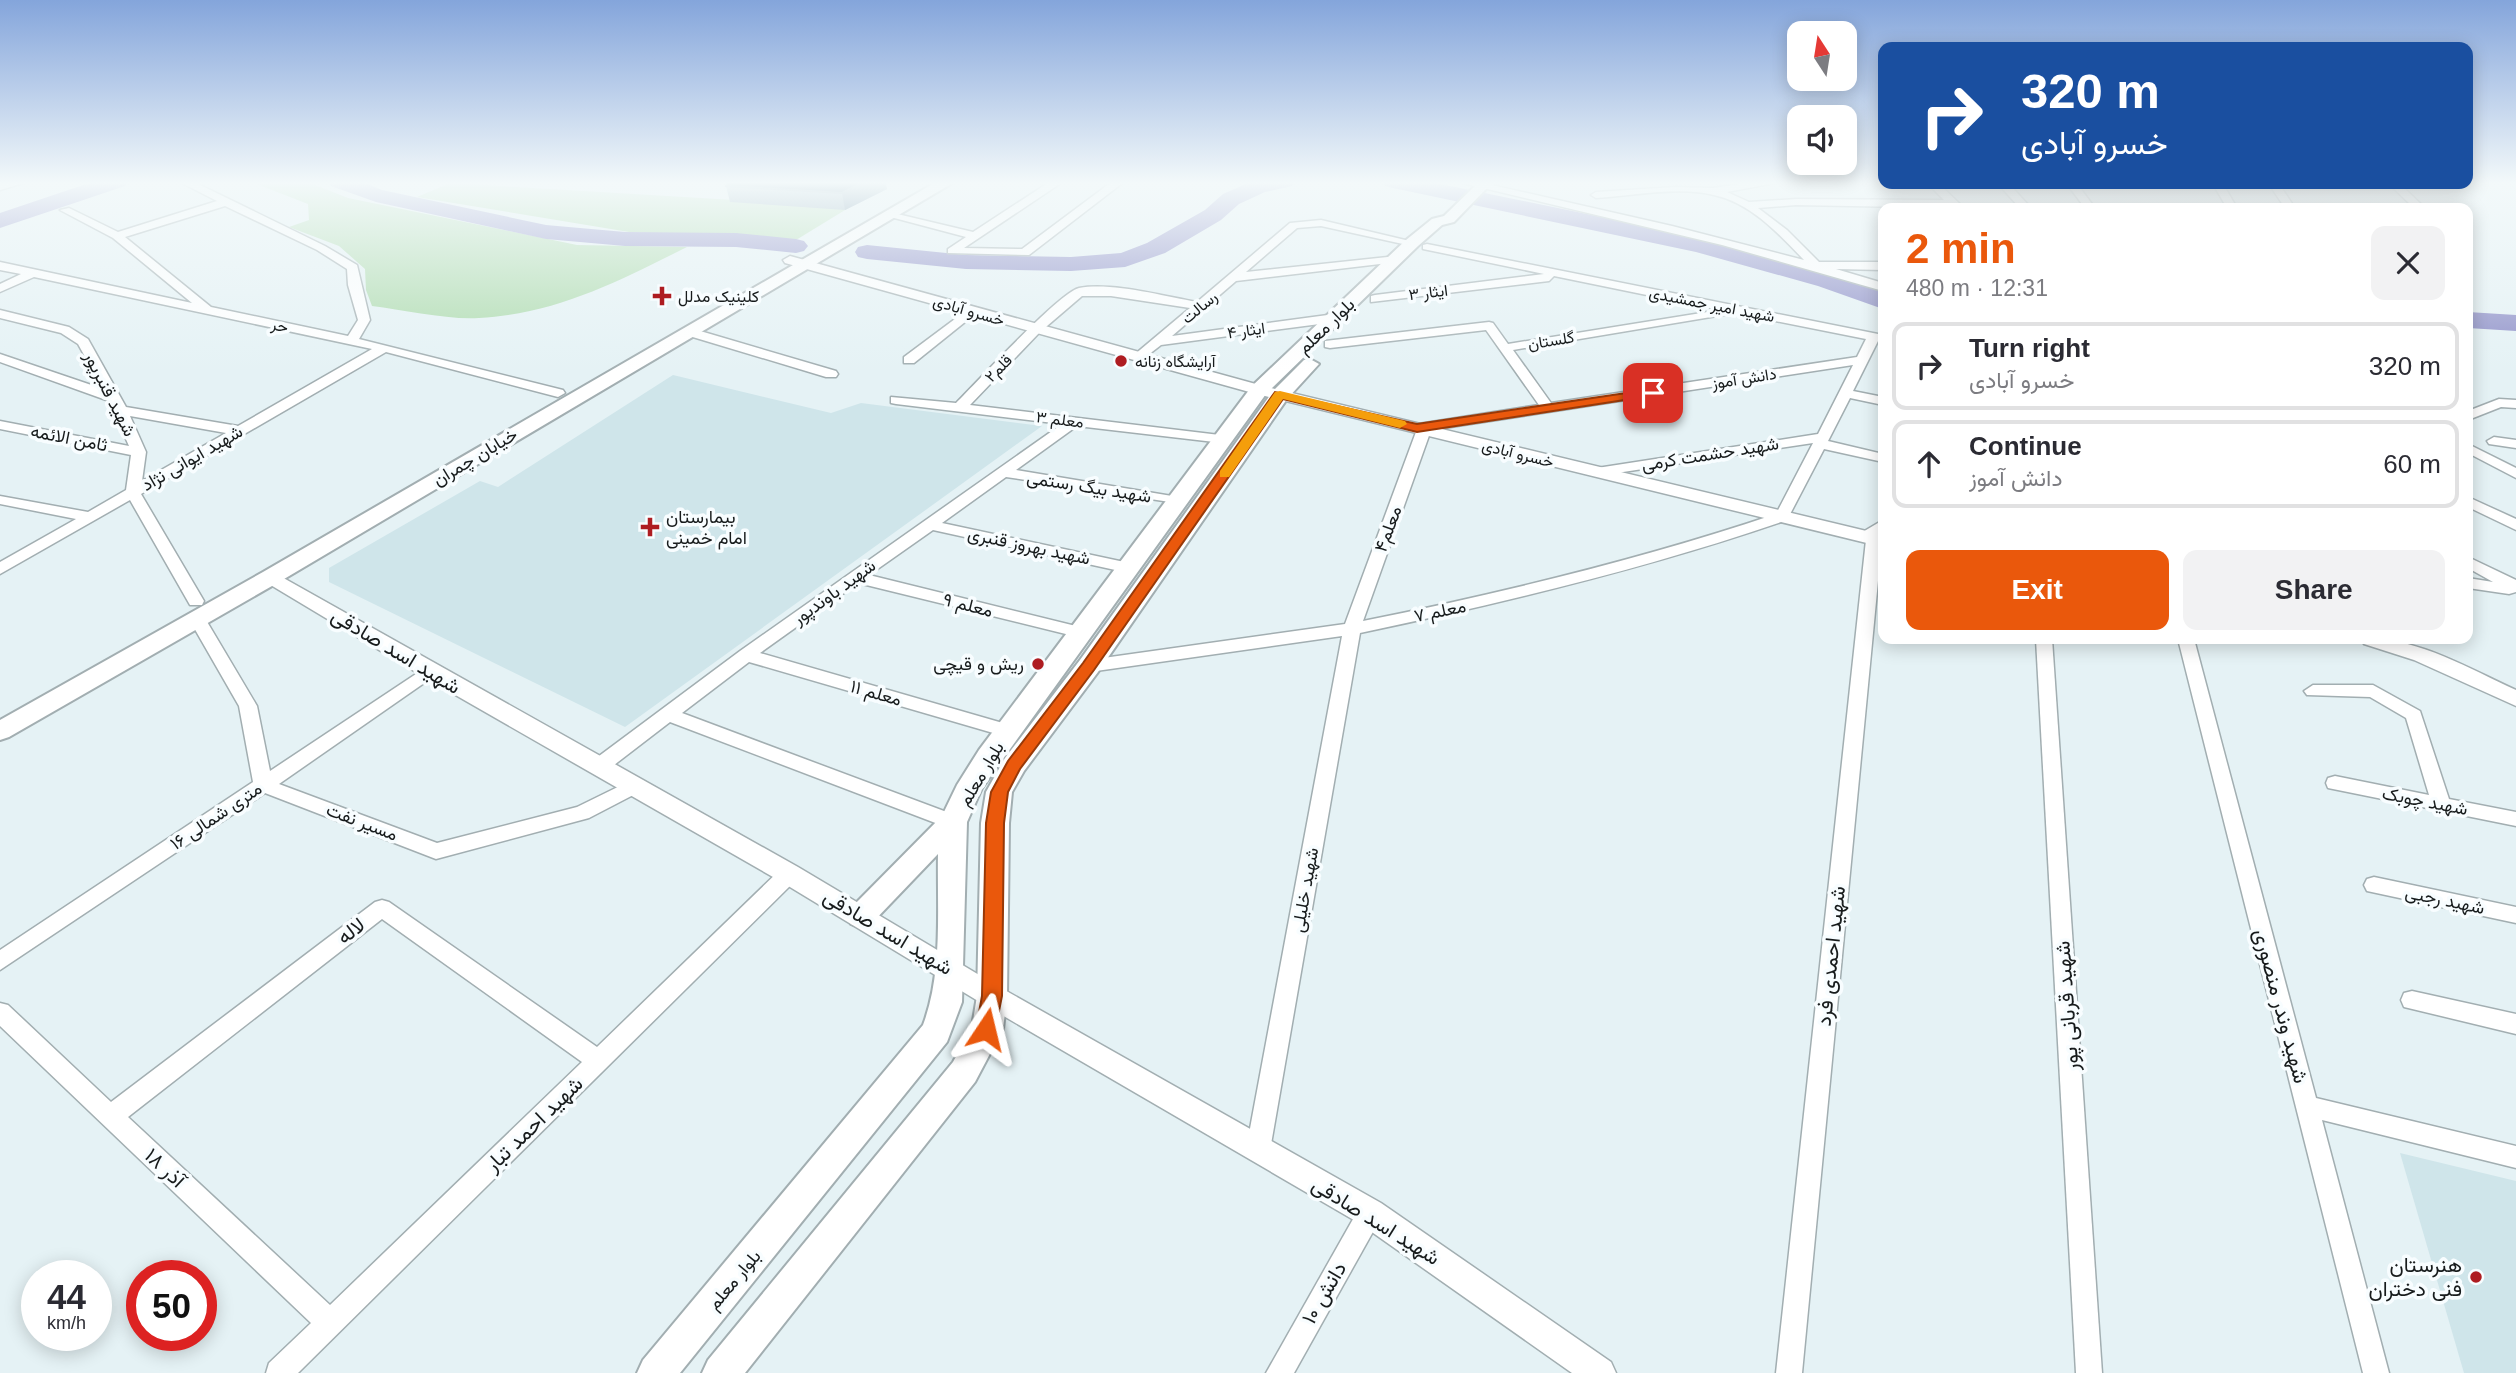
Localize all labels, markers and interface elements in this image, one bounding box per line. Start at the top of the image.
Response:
north arrow [1787,21,1857,91]
map controls [1787,21,1857,175]
text: 320 m [2021,64,2160,118]
icon: right [1906,70,1997,161]
button: sound [1787,105,1857,175]
text: خسرو آبادی [2021,125,2168,161]
text: 2 min [1906,225,2016,272]
button: close [2371,226,2445,300]
text: 480 m · 12:31 [1906,275,2048,301]
street label: ایثار ۳ [1407,282,1449,305]
street label: شهید امیر جمشیدی [1647,284,1776,327]
marker: کلینیک مدلل [652,286,672,306]
place label: کلینیک مدلل [678,288,759,307]
street label: رسالت [1178,288,1222,328]
street label: خسرو آبادی [931,292,1007,331]
street label: بلوار معلم [1293,294,1360,359]
street label: حر [268,315,290,338]
street label: ایثار ۴ [1226,319,1266,344]
street label: گلستان [1527,328,1576,354]
text: Turn right [1969,333,2090,363]
street label: شهید قنبرپور [78,347,140,441]
icon: right [1910,347,1948,385]
street label: قلم۲ [982,351,1017,387]
text: 320 m [2369,351,2441,381]
marker: آرایشگاه زنانه [1113,353,1129,369]
place label: آرایشگاه زنانه [1135,353,1217,372]
pin [1623,363,1683,423]
street label: دانش آموز [1710,365,1778,394]
text: خسرو آبادی [1969,367,2074,393]
icon: arrive [1634,374,1672,412]
street label: معلم ۳ [1035,408,1085,433]
street label: ثامن الائمه [29,421,109,456]
street label: شهید ایوانی نژاد [138,421,247,496]
street label: خیابان چمران [429,424,522,492]
text: Continue [1969,431,2082,461]
street label: شهید حشمت کرمی [1640,433,1780,476]
street label: خسرو آبادی [1480,436,1556,473]
icon: ahead [1910,445,1948,483]
text: 60 m [2383,449,2441,479]
text: دانش آموز [1969,465,2062,491]
street label: شهید بیگ رستمی [1025,467,1153,508]
street label: معلم۴ [1371,503,1407,555]
place label: بیمارستان امام خمینی [666,507,747,550]
marker: بیمارستان امام خمینی [640,517,660,537]
street label: شهید بهروز قنبری [966,523,1092,570]
button: Exit [1906,550,2169,630]
button: Share [2183,550,2445,630]
street label: شهید باوندپور [788,555,881,631]
street label: معلم ۹ [940,589,995,623]
street label: معلم ۷ [1412,596,1468,628]
street label: شهید اسد صادقی [327,603,465,700]
place label: ریش و قیچی [933,654,1024,676]
marker: ریش و قیچی [1030,656,1046,672]
street label: معلم ۱۱ [847,676,904,712]
street label: بلوار معلم [954,738,1010,811]
street label: ۱۶ متری شمالی [167,778,266,855]
street label: شهید چوبک [2380,783,2469,821]
street label: مسیر نفت [323,799,400,846]
street label: شهید خلیلی [1288,846,1323,934]
street label: شهید رجبی [2403,882,2487,919]
street label: شهید اسد صادقی [819,884,957,981]
street label: شهید احمدی فرد [1812,885,1851,1027]
street label: لاله [332,913,369,948]
street label: شهید وندر منصوری [2248,926,2313,1086]
street label: شهید قربانی پور [2050,940,2086,1073]
position arrow [949,992,1023,1066]
street label: شهید احمد تبار [480,1072,588,1178]
street label: ۱۸ آذر [139,1143,192,1195]
street label: شهید اسد صادقی [1307,1172,1444,1271]
street label: بلوار معلم [703,1246,766,1315]
place label: هنرستان فنی دختران [2368,1253,2462,1302]
street label: دانش ۱۰ [1297,1258,1351,1328]
speed limit sign: 50 [126,1260,217,1351]
marker: هنرستان فنی دختران [2468,1269,2484,1285]
text: 44 [47,1277,86,1316]
text: km/h [47,1313,86,1333]

